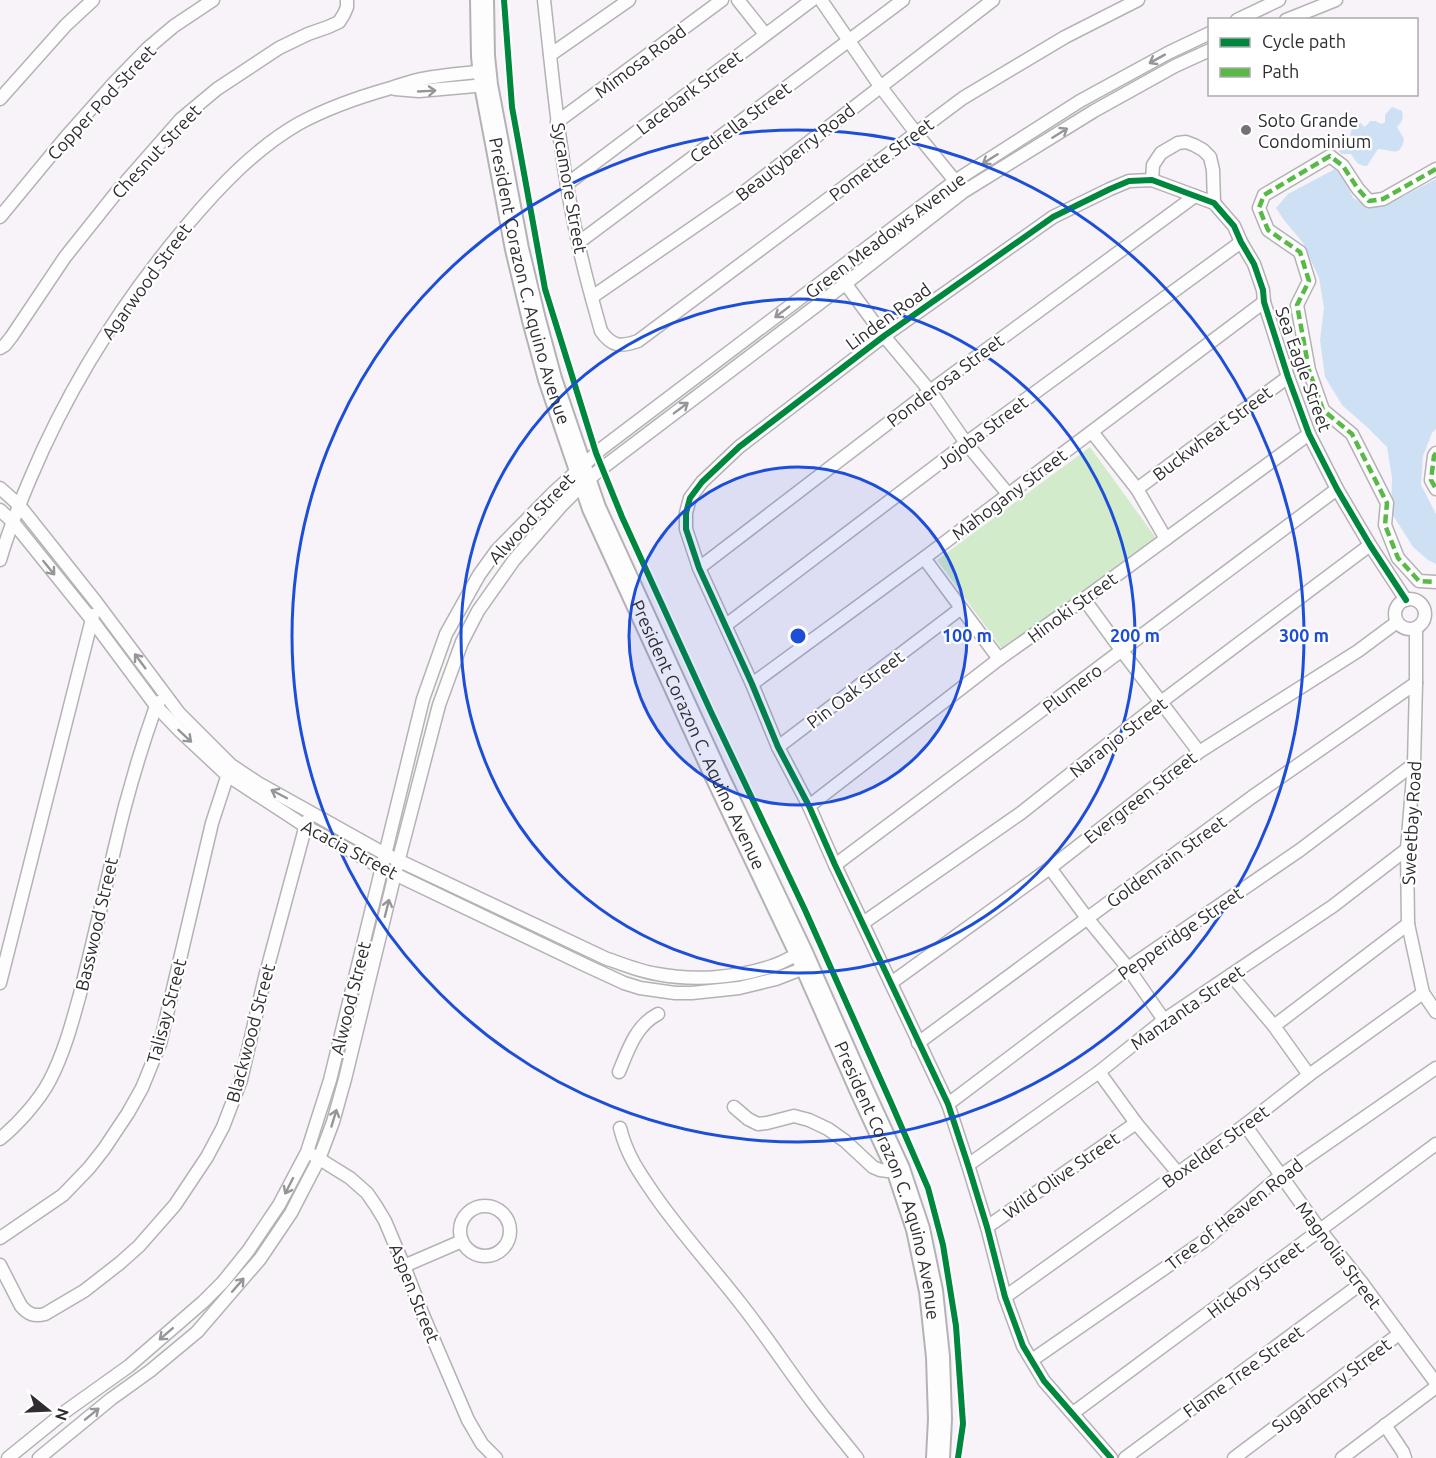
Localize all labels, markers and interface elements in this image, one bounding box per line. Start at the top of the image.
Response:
legend [1208,18,1418,96]
street label: Mimosa Road [591,20,689,102]
text: Cycle path [1262,31,1346,51]
street label: Copper Pod Street [43,41,159,163]
street label: Lacebark Street [632,46,746,138]
one-way arrow [1149,53,1166,65]
text: Path [1262,61,1299,81]
street label: Cedrella Street [686,78,794,166]
one-way arrow [416,85,436,96]
street label: Beautyberry Road [732,99,858,205]
street label: Chesnut Street [107,100,205,202]
place label: Soto Grande Condominium [1258,110,1371,151]
street label: Pomette Street [825,113,937,205]
street label: Sycamore Street [549,121,591,255]
marker: Soto Grande Condominium [1239,123,1253,137]
one-way arrow [1051,126,1068,139]
street label: President Corazon C. Aquino Avenue [486,136,575,427]
one-way arrow [982,153,999,165]
street label: Green Meadows Avenue [801,168,969,302]
street label: Agarwood Street [97,219,195,343]
street label: Linden Road [842,278,934,354]
street label: Sea Eagle Street [1272,304,1336,434]
one-way arrow [774,305,790,318]
street label: Ponderosa Street [883,330,1007,430]
street label: Buckwheat Street [1148,382,1276,484]
street label: Jojoba Street [933,391,1031,473]
one-way arrow [673,401,689,414]
street label: Mahogany Street [948,444,1070,544]
street label: Alwood Street [484,469,578,567]
one-way arrow [43,560,56,576]
street label: Hinoki Street [1023,568,1121,646]
street label: President Corazon C. Aquino Avenue [627,597,770,872]
text: 100 m [942,625,992,645]
text: 200 m [1110,625,1160,645]
text: 300 m [1279,625,1329,645]
centre of rings [788,626,808,646]
street label: Pin Oak Street [803,646,907,732]
one-way arrow [134,653,146,669]
street label: Plumero [1039,659,1105,717]
street label: Naranjo Street [1065,693,1171,781]
one-way arrow [177,728,192,742]
street label: Evergreen Street [1080,747,1200,847]
street label: Sweetbay Road [1398,760,1424,886]
one-way arrow [271,788,288,800]
street label: Goldenrain Street [1102,811,1230,911]
street label: Acacia Street [299,815,401,883]
street label: Basswood Street [71,855,121,993]
street label: Pepperidge Street [1114,882,1246,984]
one-way arrow [381,899,393,918]
street label: Alwood Street [326,939,374,1057]
street label: Talisay Street [142,956,190,1066]
street label: Manzanta Street [1127,960,1247,1054]
street label: Blackwood Street [222,961,278,1105]
street label: President Corazon C. Aquino Avenue [831,1038,944,1321]
street label: Boxelder Street [1158,1101,1272,1191]
one-way arrow [329,1109,340,1128]
street label: Wild Olive Street [999,1128,1123,1222]
street label: Tree of Heaven Road [1162,1154,1306,1274]
one-way arrow [283,1176,295,1194]
street label: Magnolia Street [1292,1198,1386,1312]
street label: Hickory Street [1203,1236,1307,1322]
street label: Aspen Street [386,1241,444,1345]
one-way arrow [231,1278,245,1293]
street label: Flame Tree Street [1179,1321,1307,1421]
one-way arrow [159,1327,174,1341]
street label: Sugarberry Street [1268,1334,1394,1436]
north arrow [18,1380,78,1440]
text: N [52,1406,73,1423]
one-way arrow [84,1407,99,1421]

